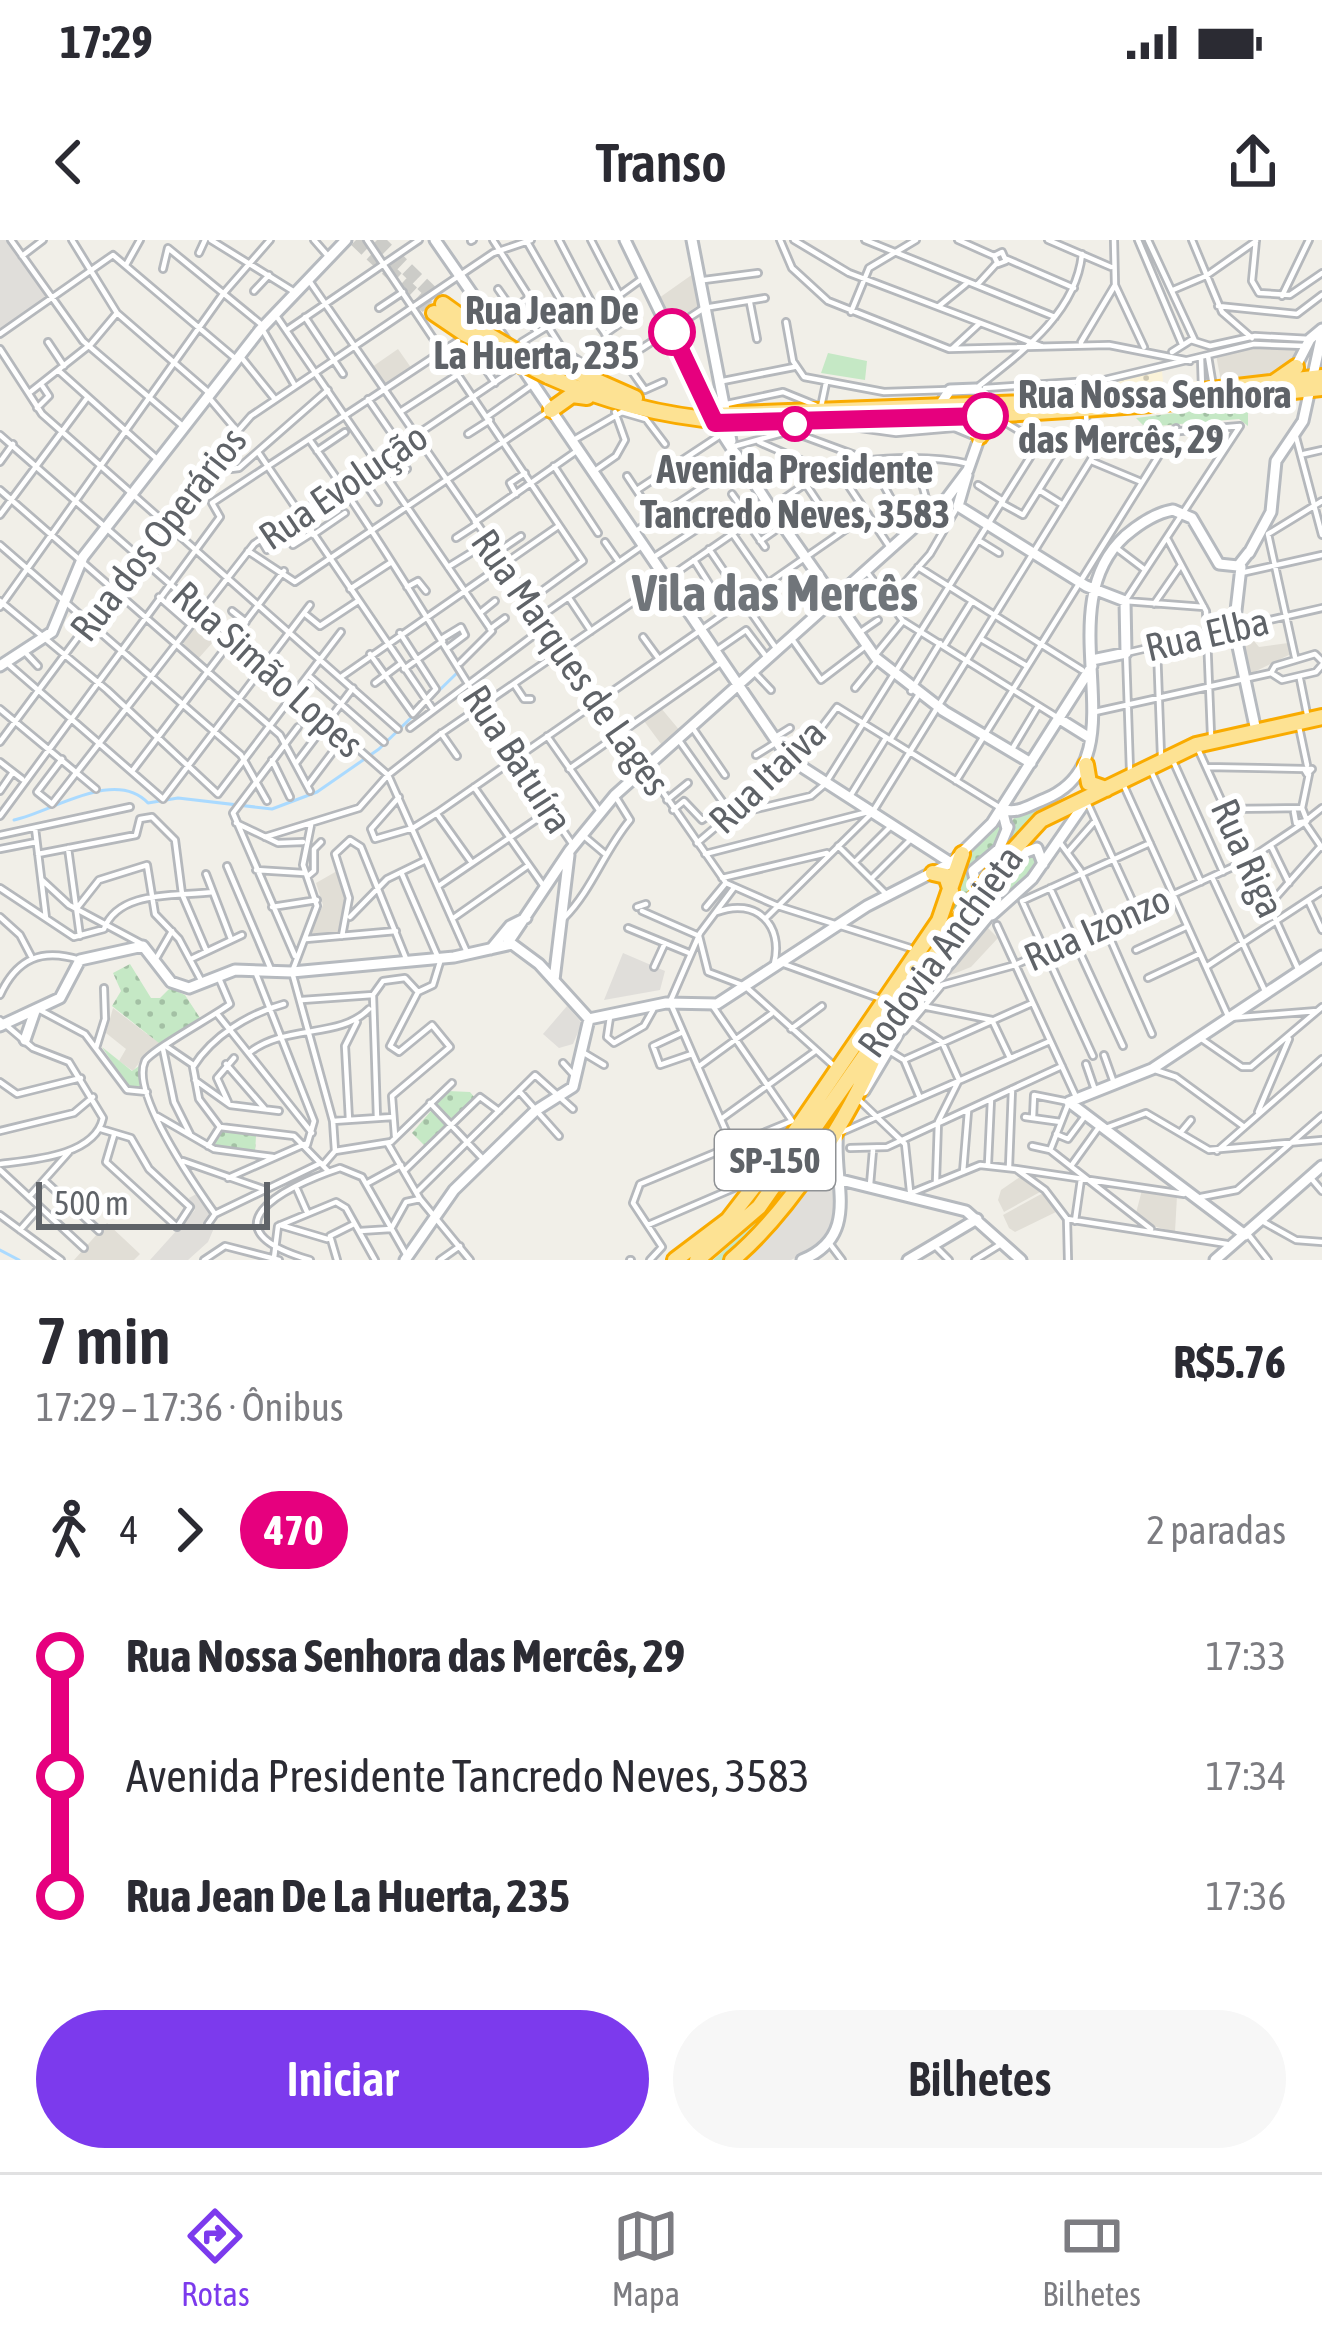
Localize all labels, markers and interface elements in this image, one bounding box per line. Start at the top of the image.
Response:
text: 17:29 [60,16,153,68]
icon: back [36,129,102,195]
icon: share [1220,129,1286,195]
text: Transo [595,132,727,193]
place label: Rua Jean De La Huerta, 235 [433,288,639,377]
marker: Rua Jean De La Huerta, 235 [650,310,694,354]
place label: Rua Nossa Senhora das Mercês, 29 [1018,372,1291,461]
marker: Rua Nossa Senhora das Mercês, 29 [963,394,1007,438]
marker: Avenida Presidente Tancredo Neves, 3583 [779,408,811,440]
street label: Rua Evolução [251,414,435,558]
street label: Rua dos Operários [61,419,255,649]
place label: Avenida Presidente Tancredo Neves, 3583 [640,447,950,536]
street label: Rua Marques de Lages [463,521,679,803]
district label: Vila das Mercês [631,563,918,622]
street label: Rua Simão Lopes [164,572,372,766]
street label: Rua Elba [1141,598,1273,670]
street label: Rua Batuíra [454,677,582,841]
street label: Rua Itaiva [700,710,834,842]
street label: Rua Riga [1203,792,1293,924]
street label: Rodovia Anchieta [849,837,1031,1065]
street label: Rua Izonzo [1017,876,1177,980]
road number: SP-150 [715,1130,835,1190]
scale bar [36,1176,270,1229]
text: 500 m [54,1184,129,1222]
text: 7 min [36,1302,171,1378]
text: R$5.76 [1173,1336,1286,1388]
text: 17:29 – 17:36 · Ônibus [36,1385,344,1429]
icon: walk [36,1497,102,1563]
icon: forward [156,1497,222,1563]
text: 470 [264,1506,324,1554]
text: 4 [120,1508,138,1552]
text: 2 paradas [1146,1508,1286,1552]
text: Rua Nossa Senhora das Mercês, 29 [126,1630,685,1682]
text: 17:33 [1206,1634,1286,1678]
text: Avenida Presidente Tancredo Neves, 3583 [126,1750,810,1802]
text: 17:34 [1206,1754,1286,1798]
text: Rua Jean De La Huerta, 235 [126,1870,570,1922]
text: 17:36 [1206,1874,1286,1918]
button: Iniciar [36,2010,649,2148]
button: Bilhetes [673,2010,1286,2148]
tab: Rotas [181,2203,250,2313]
tab: Mapa [612,2203,680,2313]
tab: Bilhetes [1042,2203,1141,2313]

